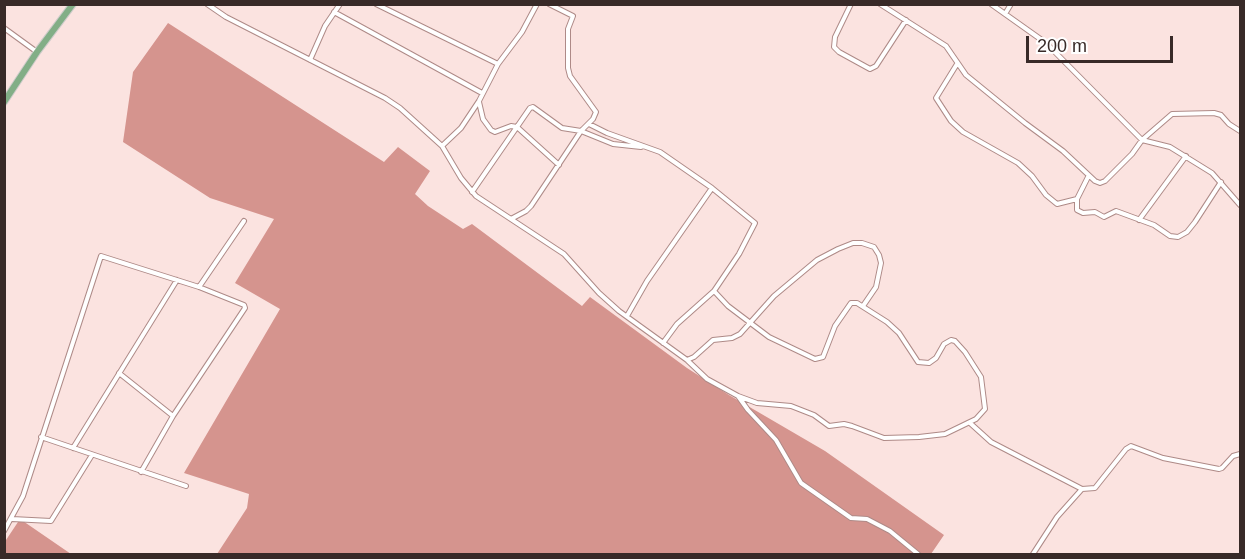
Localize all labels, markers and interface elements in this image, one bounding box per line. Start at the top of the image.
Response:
scale bar [1029,24,1176,62]
text: 200 m [1037,36,1087,56]

